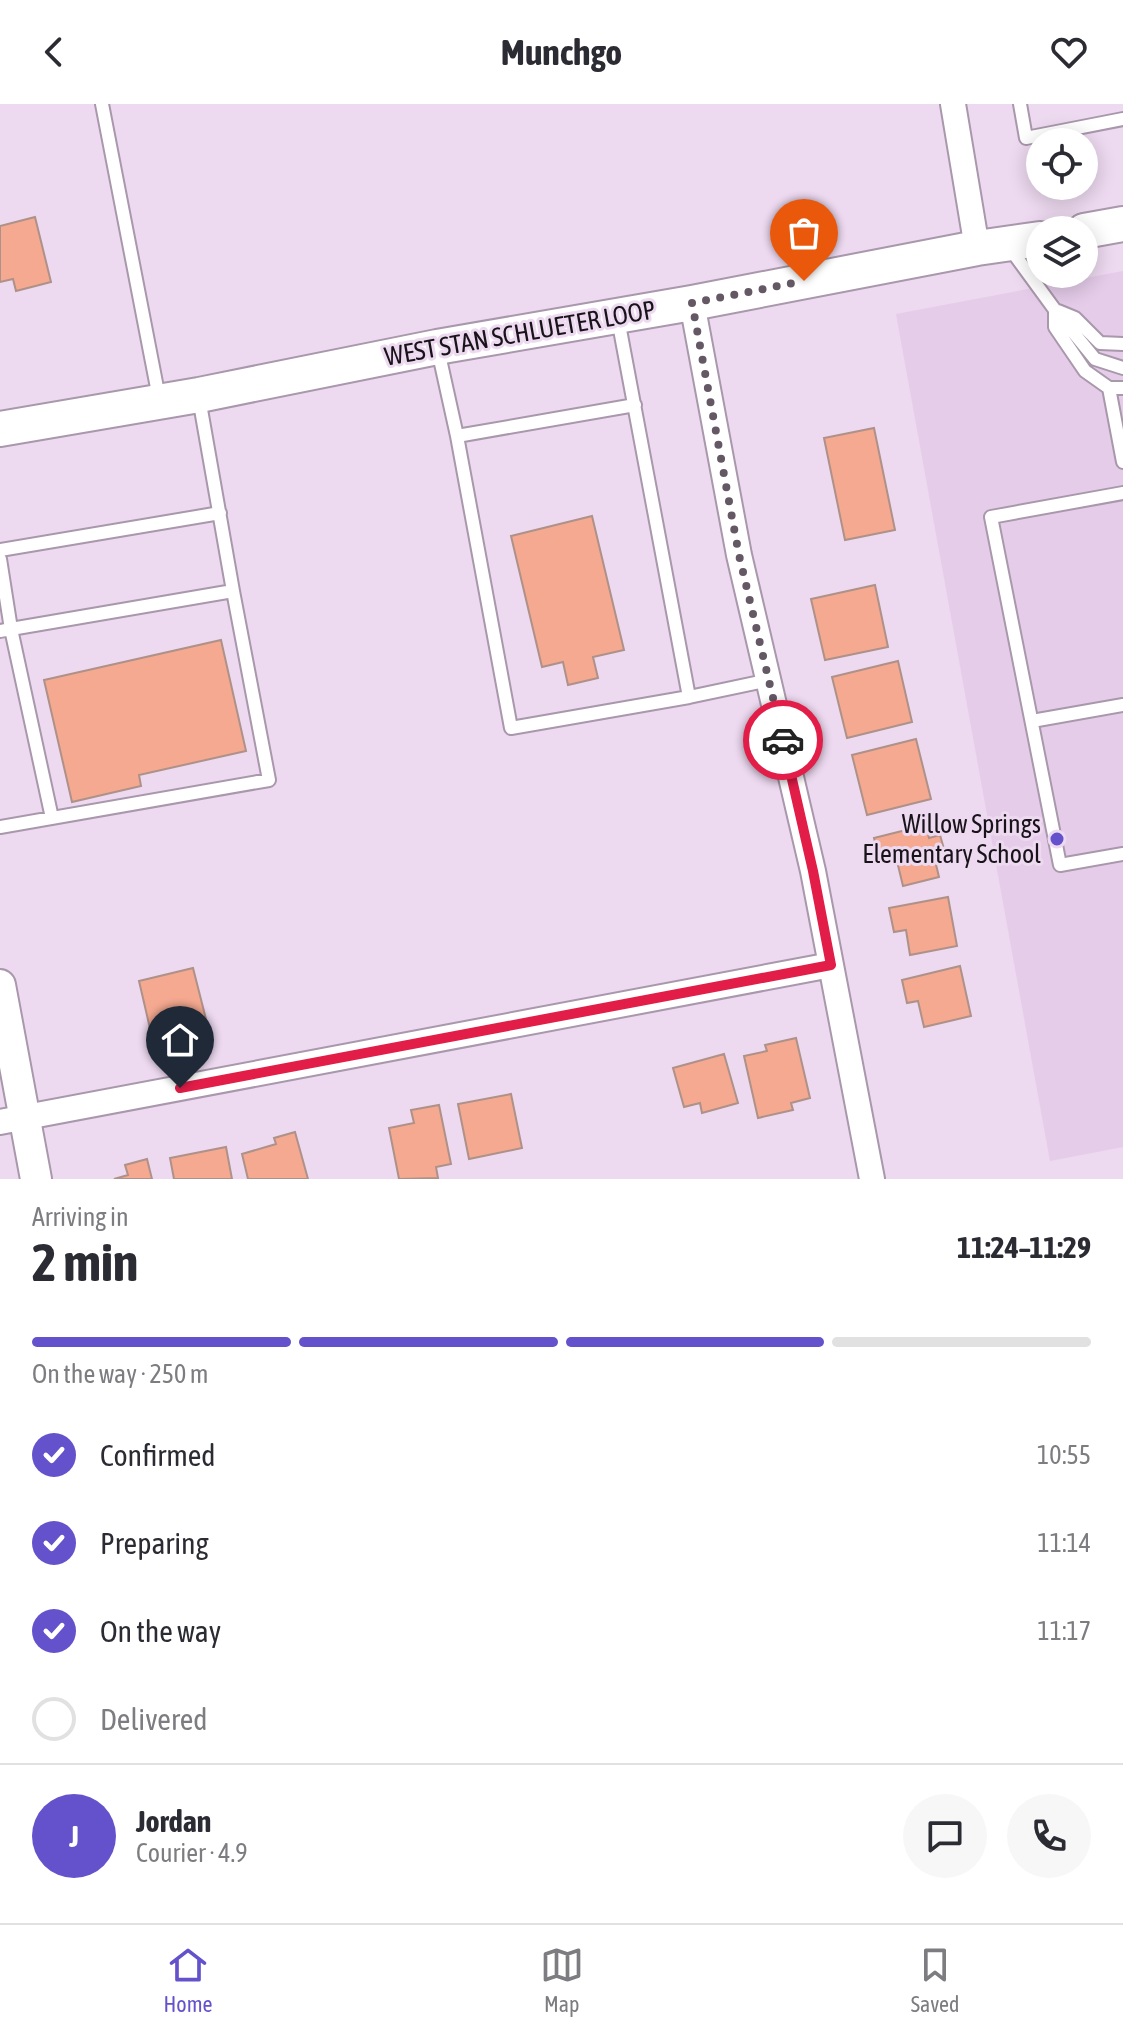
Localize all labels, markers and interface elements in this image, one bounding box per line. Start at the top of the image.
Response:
icon: back [32,30,76,74]
icon: heart [1047,30,1091,74]
text: Munchgo [501,31,622,73]
map controls [1026,128,1098,288]
button: locate [1026,128,1098,200]
pin [770,199,838,281]
icon: bag [782,211,826,255]
button: layers [1026,216,1098,288]
street label: WEST STAN SCHLUETER LOOP [382,294,658,372]
courier [743,700,823,780]
icon: car [761,718,805,762]
place label: Willow Springs Elementary School [862,809,1041,869]
marker: Willow Springs Elementary School [1048,830,1066,848]
pin [146,1006,214,1088]
icon: home [158,1018,202,1062]
text: Arriving in [32,1202,129,1232]
text: 11:24–11:29 [957,1230,1091,1264]
text: 2 min [32,1232,138,1292]
text: On the way · 250 m [32,1359,209,1389]
icon: check [32,1433,76,1477]
text: Confirmed [100,1438,215,1472]
text: 10:55 [1037,1440,1091,1470]
icon: check [32,1521,76,1565]
text: Preparing [100,1526,209,1560]
text: 11:14 [1037,1528,1091,1558]
icon: check [32,1609,76,1653]
text: On the way [100,1614,221,1648]
text: 11:17 [1037,1616,1091,1646]
text: Delivered [100,1702,208,1736]
button: chat [903,1794,987,1878]
button: phone [1007,1794,1091,1878]
text: Jordan [136,1804,211,1838]
text: J [69,1819,79,1853]
text: Courier · 4.9 [136,1838,247,1868]
tab: Home [164,1943,213,2017]
tab: Map [540,1943,584,2017]
tab: Saved [911,1943,959,2017]

